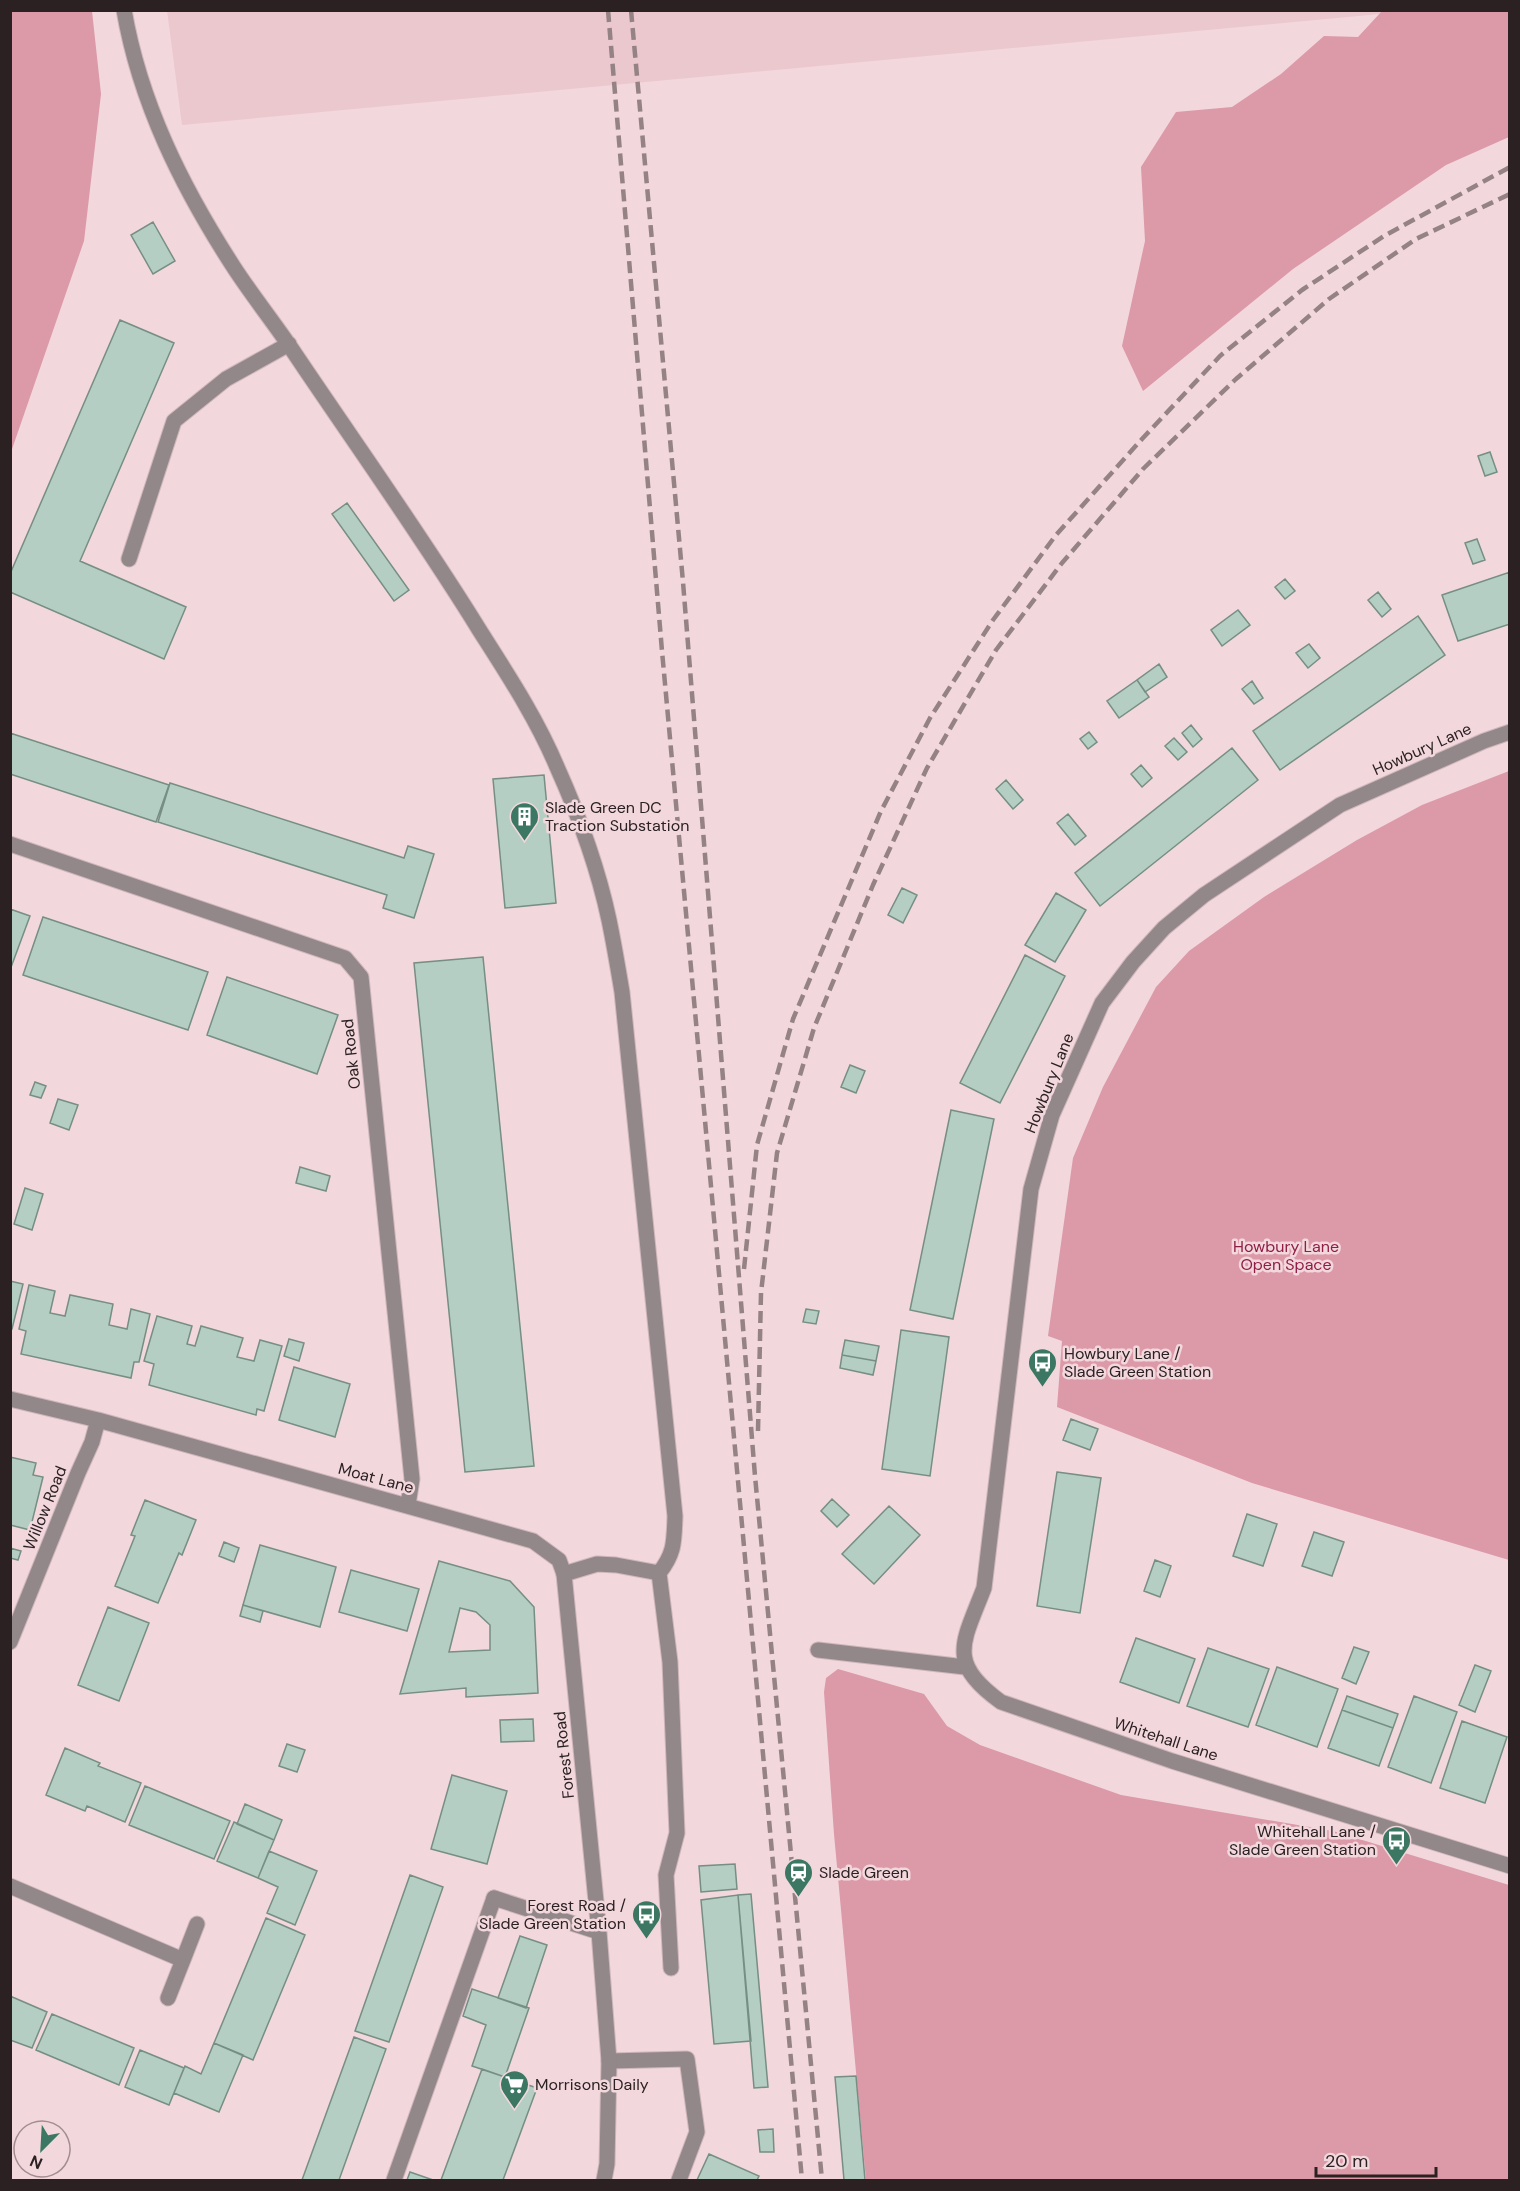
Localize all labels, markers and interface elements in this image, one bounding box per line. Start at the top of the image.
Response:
street label: Howbury Lane [1369,718,1475,780]
place label: Slade Green DC Traction Substation [545,797,689,836]
building icon: Slade Green DC Traction Substation [508,800,540,842]
street label: Oak Road [337,1018,365,1090]
street label: Howbury Lane [1019,1030,1079,1136]
park label: Howbury Lane Open Space [1233,1236,1339,1275]
place label: Howbury Lane / Slade Green Station [1064,1343,1211,1382]
bus stop icon: Howbury Lane / Slade Green Station [1027,1346,1059,1388]
street label: Moat Lane [336,1458,416,1498]
street label: Willow Road [19,1463,71,1553]
street label: Forest Road [549,1710,579,1800]
street label: Whitehall Lane [1111,1712,1221,1766]
place label: Whitehall Lane / Slade Green Station [1229,1821,1376,1860]
bus stop icon: Whitehall Lane / Slade Green Station [1381,1824,1413,1866]
station icon: Slade Green [782,1856,814,1898]
place label: Slade Green [819,1862,909,1883]
place label: Forest Road / Slade Green Station [479,1895,626,1934]
bus stop icon: Forest Road / Slade Green Station [631,1898,663,1940]
supermarket icon: Morrisons Daily [498,2068,530,2110]
place label: Morrisons Daily [535,2074,649,2095]
north arrow [12,2119,72,2179]
scale bar [1316,2140,1436,2178]
text: 20 m [1325,2149,1368,2173]
text: N [27,2150,46,2174]

